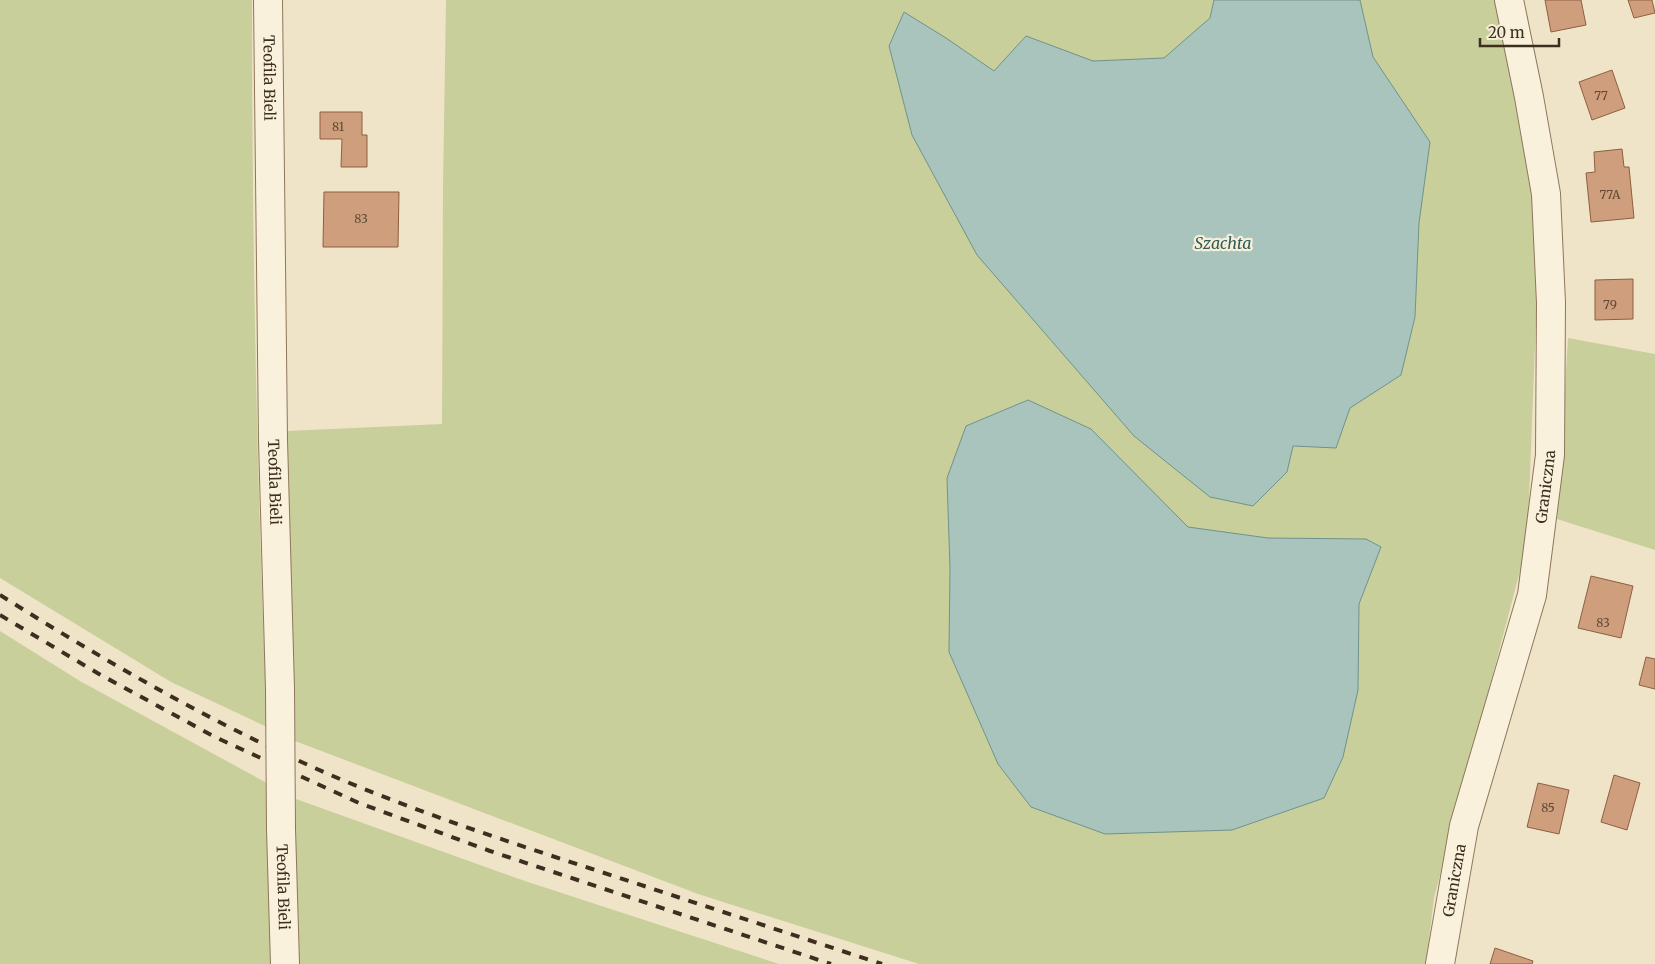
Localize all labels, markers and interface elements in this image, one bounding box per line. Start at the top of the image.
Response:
scale bar [1480,15,1559,47]
text: 20 m [1488,23,1525,42]
street label: Teofila Bieli [259,35,279,121]
house number: 77 [1594,88,1608,103]
house number: 81 [332,119,345,134]
house number: 77A [1600,187,1621,202]
house number: 83 [354,211,368,226]
water label: Szachta [1195,233,1251,253]
house number: 79 [1603,297,1617,312]
street label: Teofila Bieli [264,439,285,525]
street label: Graniczna [1531,450,1559,525]
house number: 83 [1596,615,1610,630]
house number: 85 [1541,800,1555,815]
street label: Graniczna [1438,842,1470,918]
street label: Teofila Bieli [272,844,294,930]

